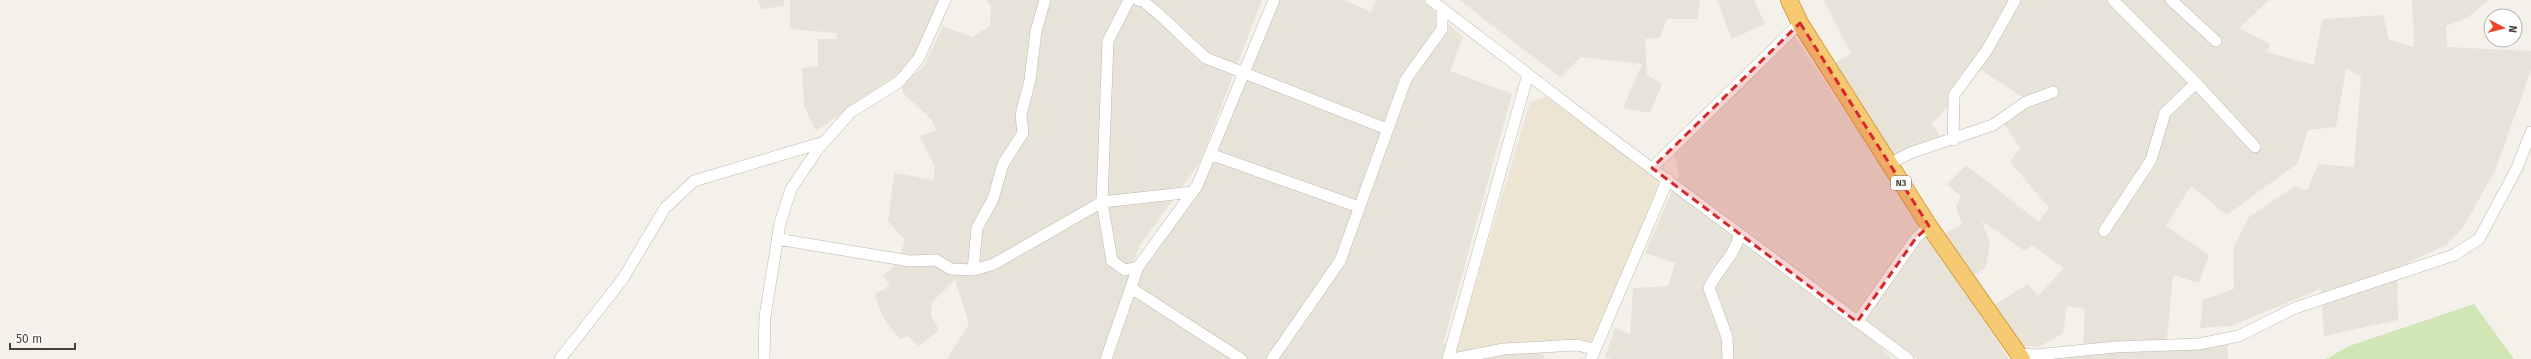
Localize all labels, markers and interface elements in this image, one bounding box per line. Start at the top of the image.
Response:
north arrow [2483,8,2523,48]
text: N [2506,25,2519,34]
road number: N3 [1891,176,1911,190]
scale bar [10,325,75,351]
text: 50 m [16,332,42,346]

